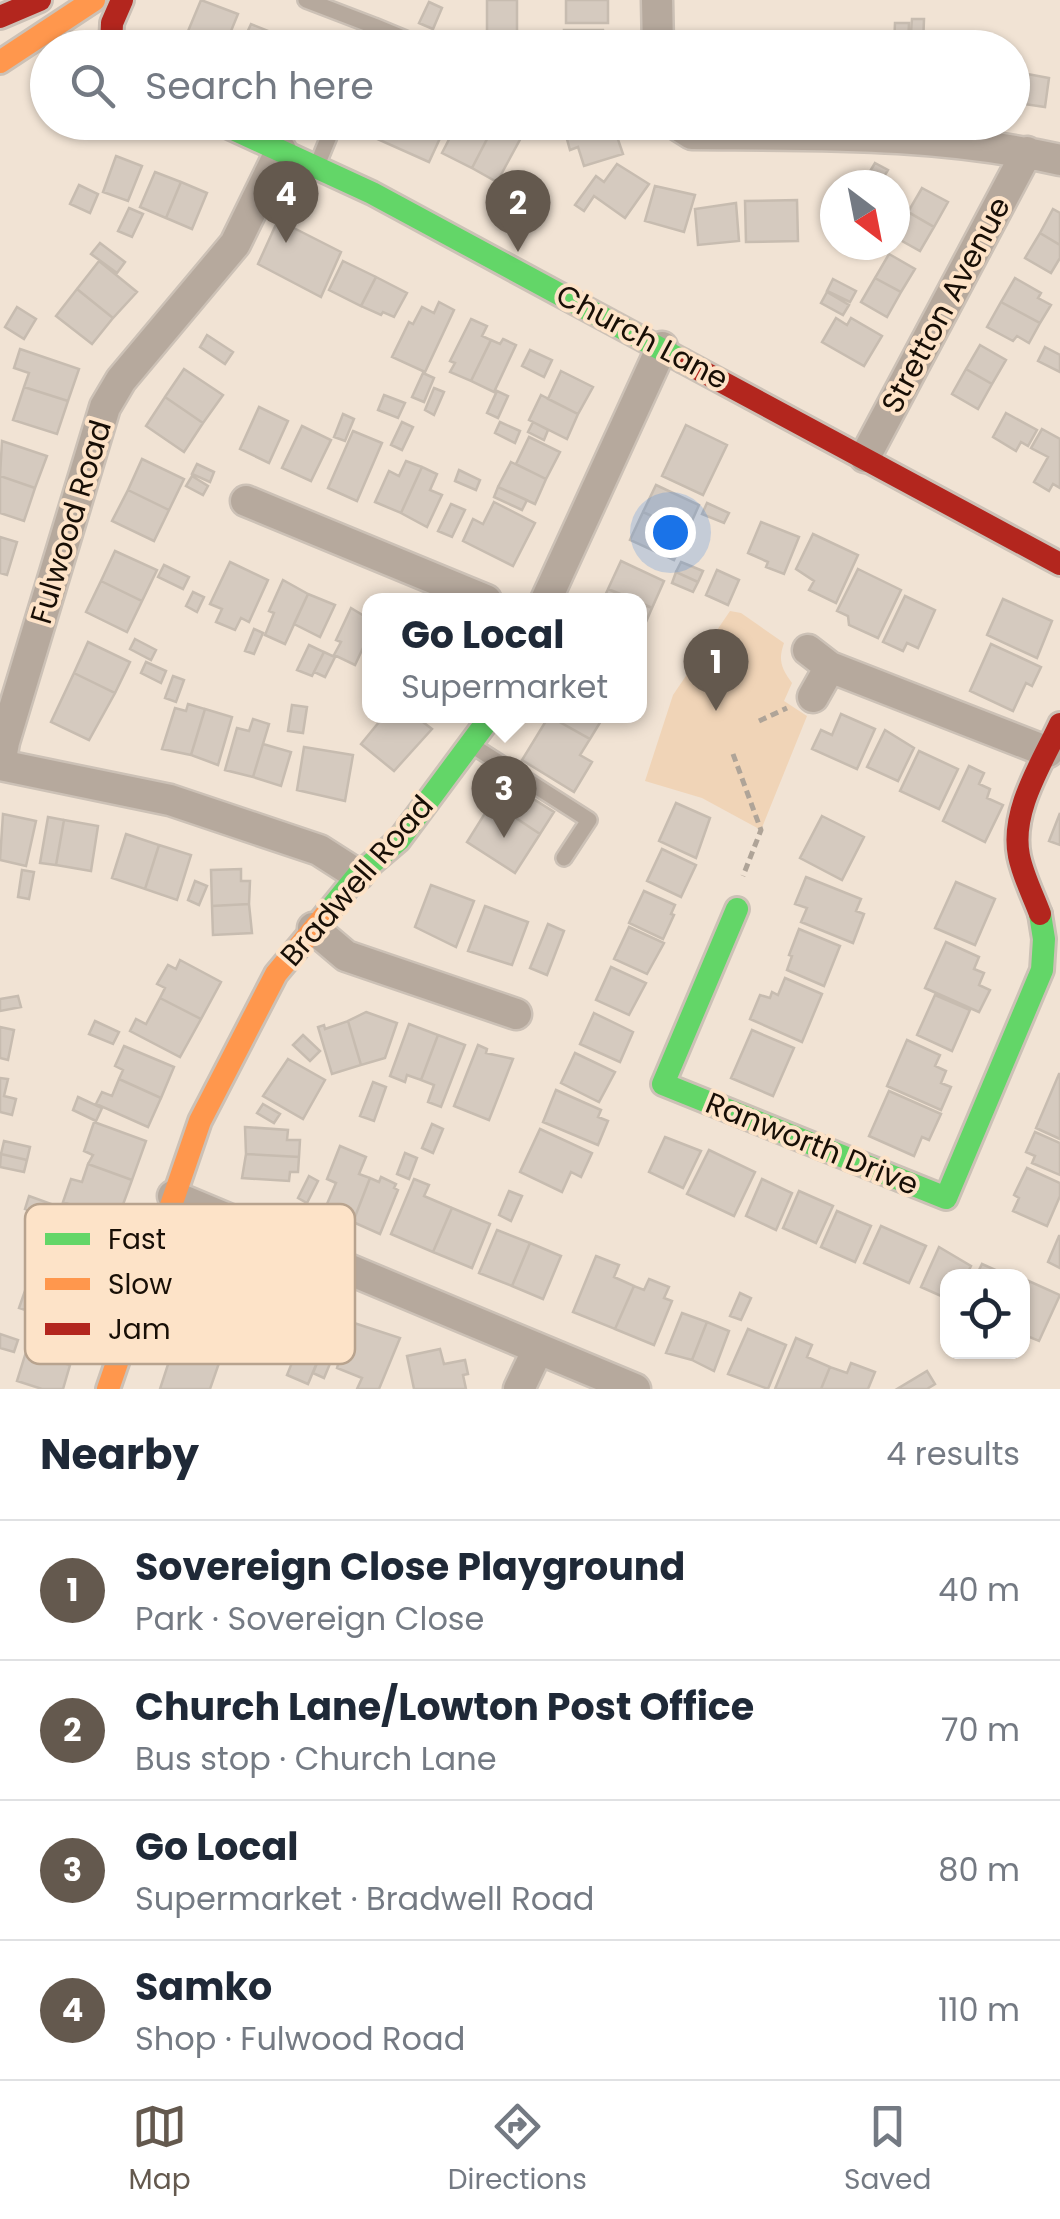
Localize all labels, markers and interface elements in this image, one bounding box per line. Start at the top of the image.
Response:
search box [30,30,1030,140]
icon: search [65,58,120,113]
text: Search here [145,59,374,112]
pin: 4 [254,160,318,243]
pin: 2 [486,170,550,252]
north arrow [820,170,910,260]
street label: Stretton Avenue [870,189,1021,420]
street label: Church Lane [549,273,736,400]
street label: Fulwood Road [19,415,122,629]
your location [645,507,696,558]
popup [362,593,647,723]
text: Go Local [401,608,564,661]
pin: 1 [684,628,748,711]
text: Supermarket [401,664,608,709]
pin: 3 [472,756,536,838]
street label: Bradwell Road [270,786,443,976]
street label: Ranworth Drive [699,1081,925,1206]
legend [25,1204,355,1364]
text: Fast [108,1220,166,1259]
text: Slow [108,1265,172,1304]
map controls [940,1269,1030,1359]
button: locate [940,1269,1030,1359]
text: Jam [108,1310,171,1349]
text: Nearby [40,1425,199,1484]
text: 4 results [886,1431,1020,1476]
text: Sovereign Close Playground [135,1540,685,1593]
text: 1 [66,1567,79,1612]
text: 40 m [938,1567,1020,1612]
text: Park · Sovereign Close [135,1596,484,1641]
text: Church Lane/Lowton Post Office [135,1680,754,1733]
text: 2 [63,1707,82,1752]
text: 70 m [941,1707,1020,1752]
text: Bus stop · Church Lane [135,1736,497,1781]
text: Go Local [135,1820,299,1873]
text: 3 [63,1847,82,1892]
text: 80 m [938,1847,1020,1892]
text: Supermarket · Bradwell Road [135,1876,594,1921]
text: Samko [135,1960,272,2013]
text: 4 [62,1987,83,2032]
text: 110 m [938,1987,1020,2032]
text: Shop · Fulwood Road [135,2016,465,2061]
tab: Map [129,2099,191,2201]
tab: Directions [448,2099,587,2201]
tab: Saved [844,2099,931,2201]

